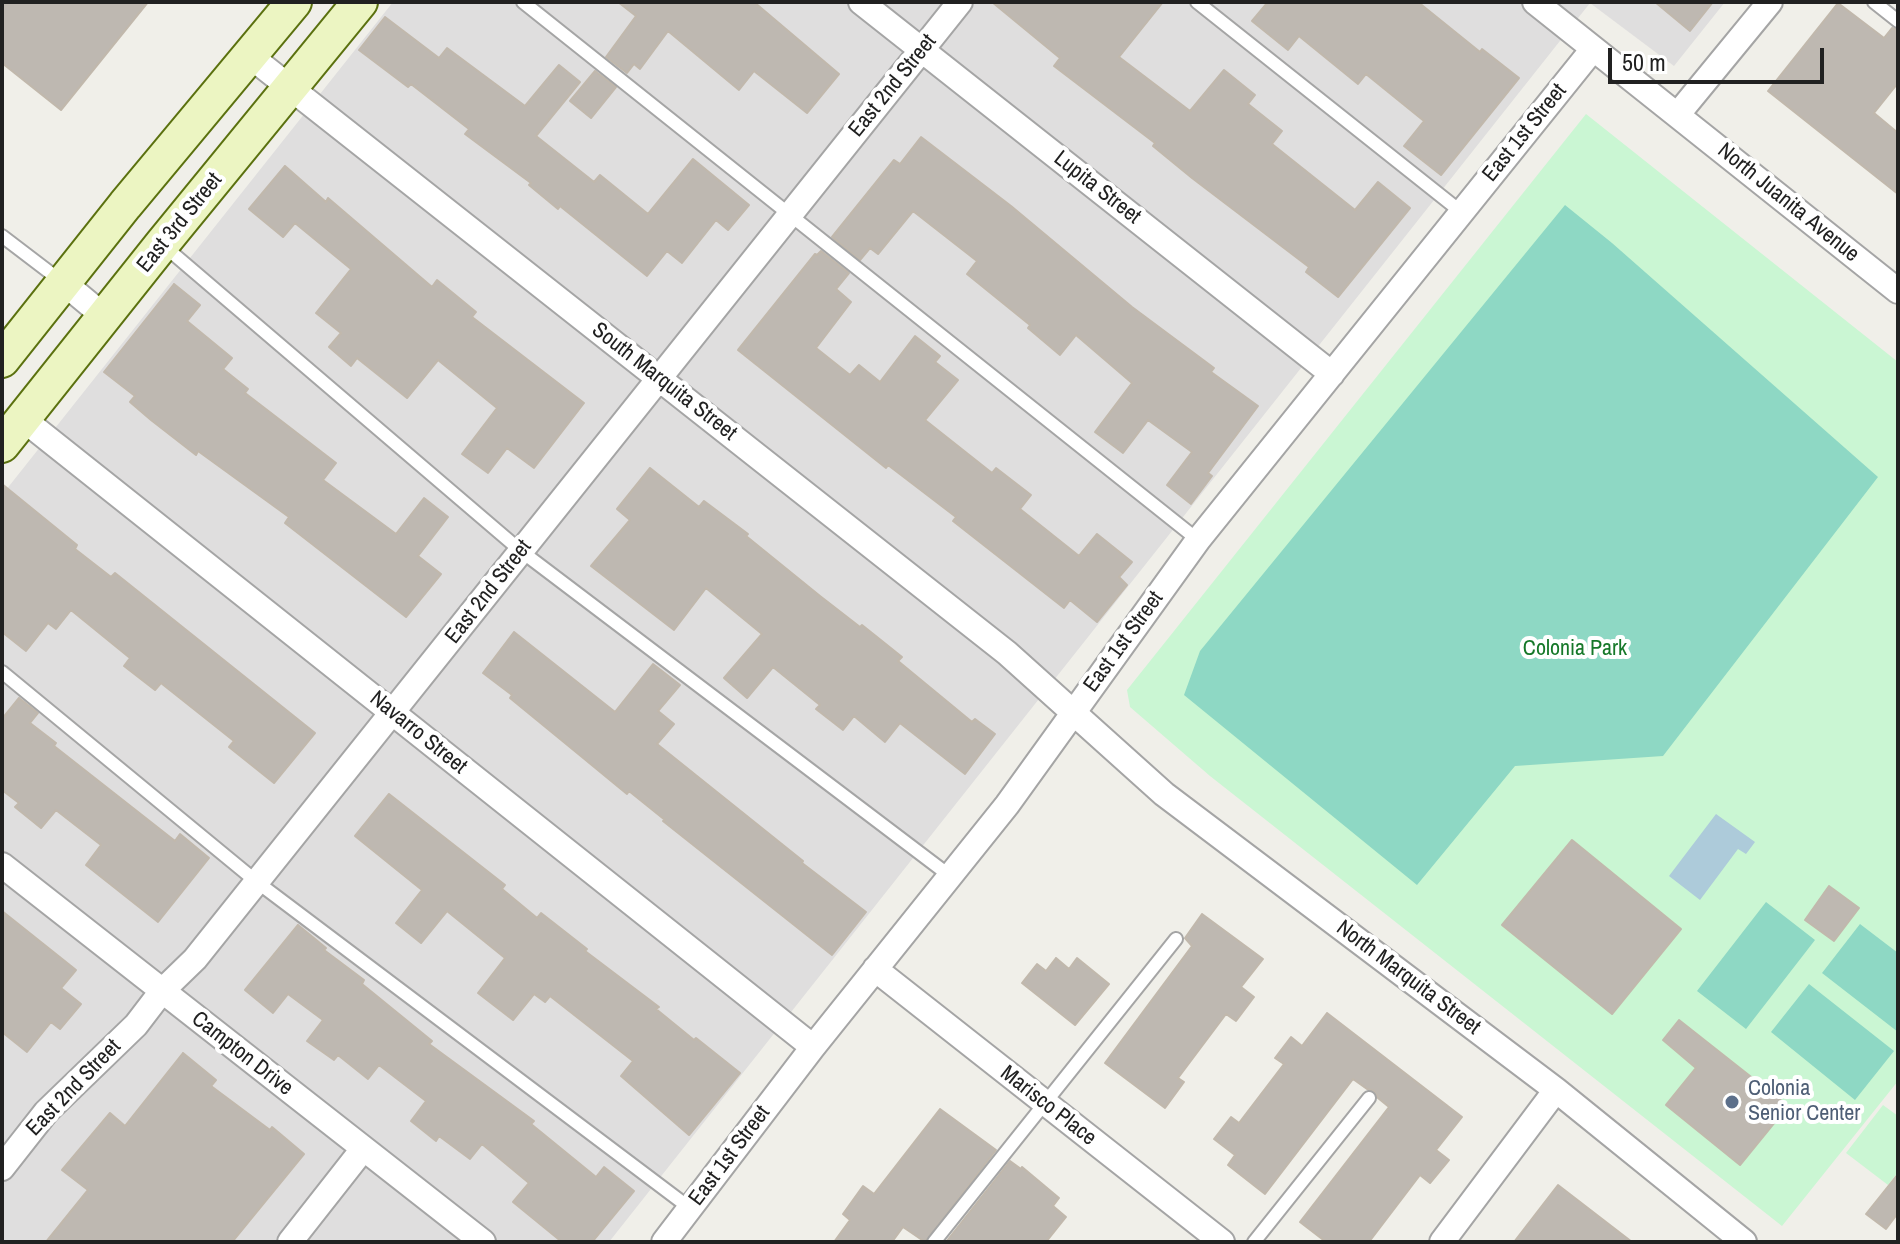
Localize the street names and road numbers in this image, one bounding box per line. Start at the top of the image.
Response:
street label: East 2nd Street [844,29,942,143]
street label: East 1st Street [1478,79,1572,187]
street label: North Juanita Avenue [1712,138,1864,268]
street label: Lupita Street [1048,146,1146,230]
street label: East 3rd Street [132,168,228,278]
street label: South Marquita Street [586,317,742,447]
street label: East 2nd Street [440,535,538,649]
street label: East 1st Street [1079,586,1169,698]
street label: Navarro Street [364,686,472,780]
street label: North Marquita Street [1331,915,1485,1041]
street label: Campton Drive [186,1006,298,1102]
street label: East 2nd Street [21,1034,127,1142]
street label: Marisco Place [995,1060,1101,1152]
street label: East 1st Street [684,1101,776,1211]

